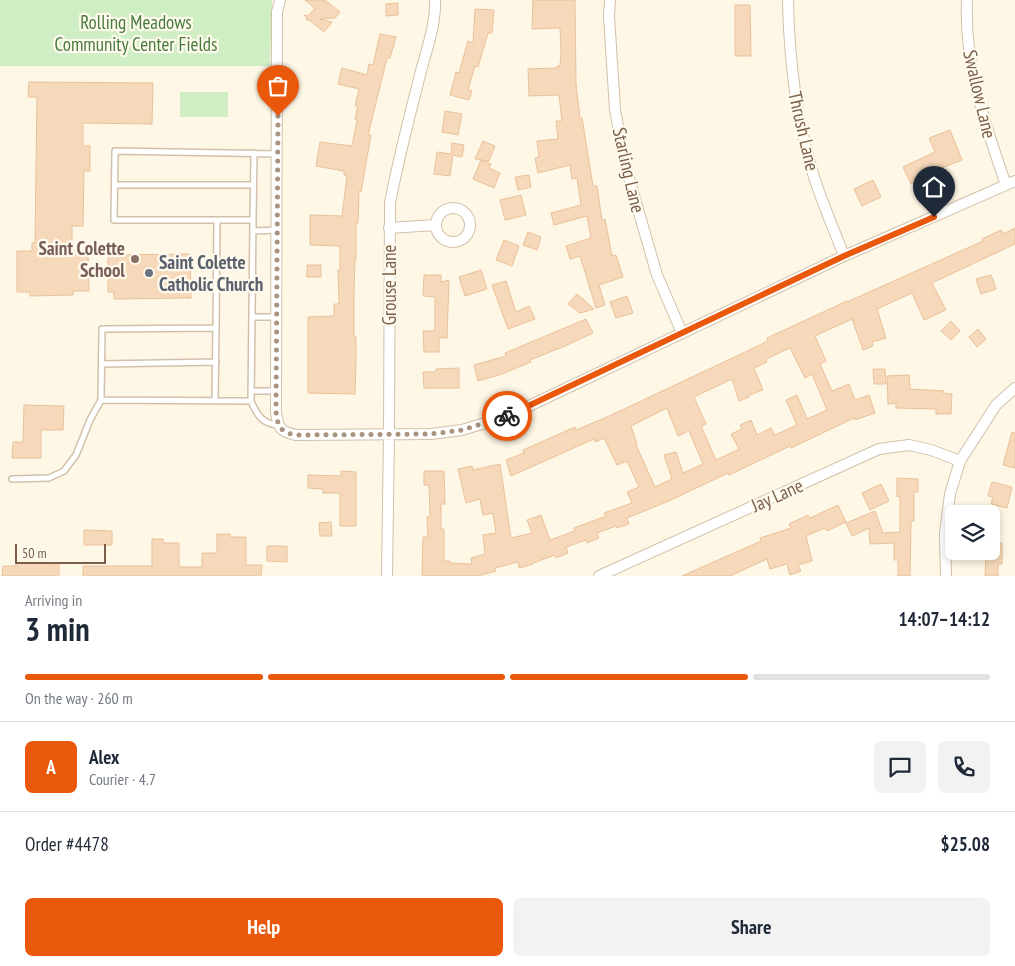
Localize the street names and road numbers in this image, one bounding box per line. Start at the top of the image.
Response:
street label: Swallow Lane [958,47,1002,141]
street label: Thrush Lane [783,89,825,173]
street label: Starling Lane [608,125,650,215]
street label: Grouse Lane [377,244,401,325]
street label: Jay Lane [746,473,807,517]

